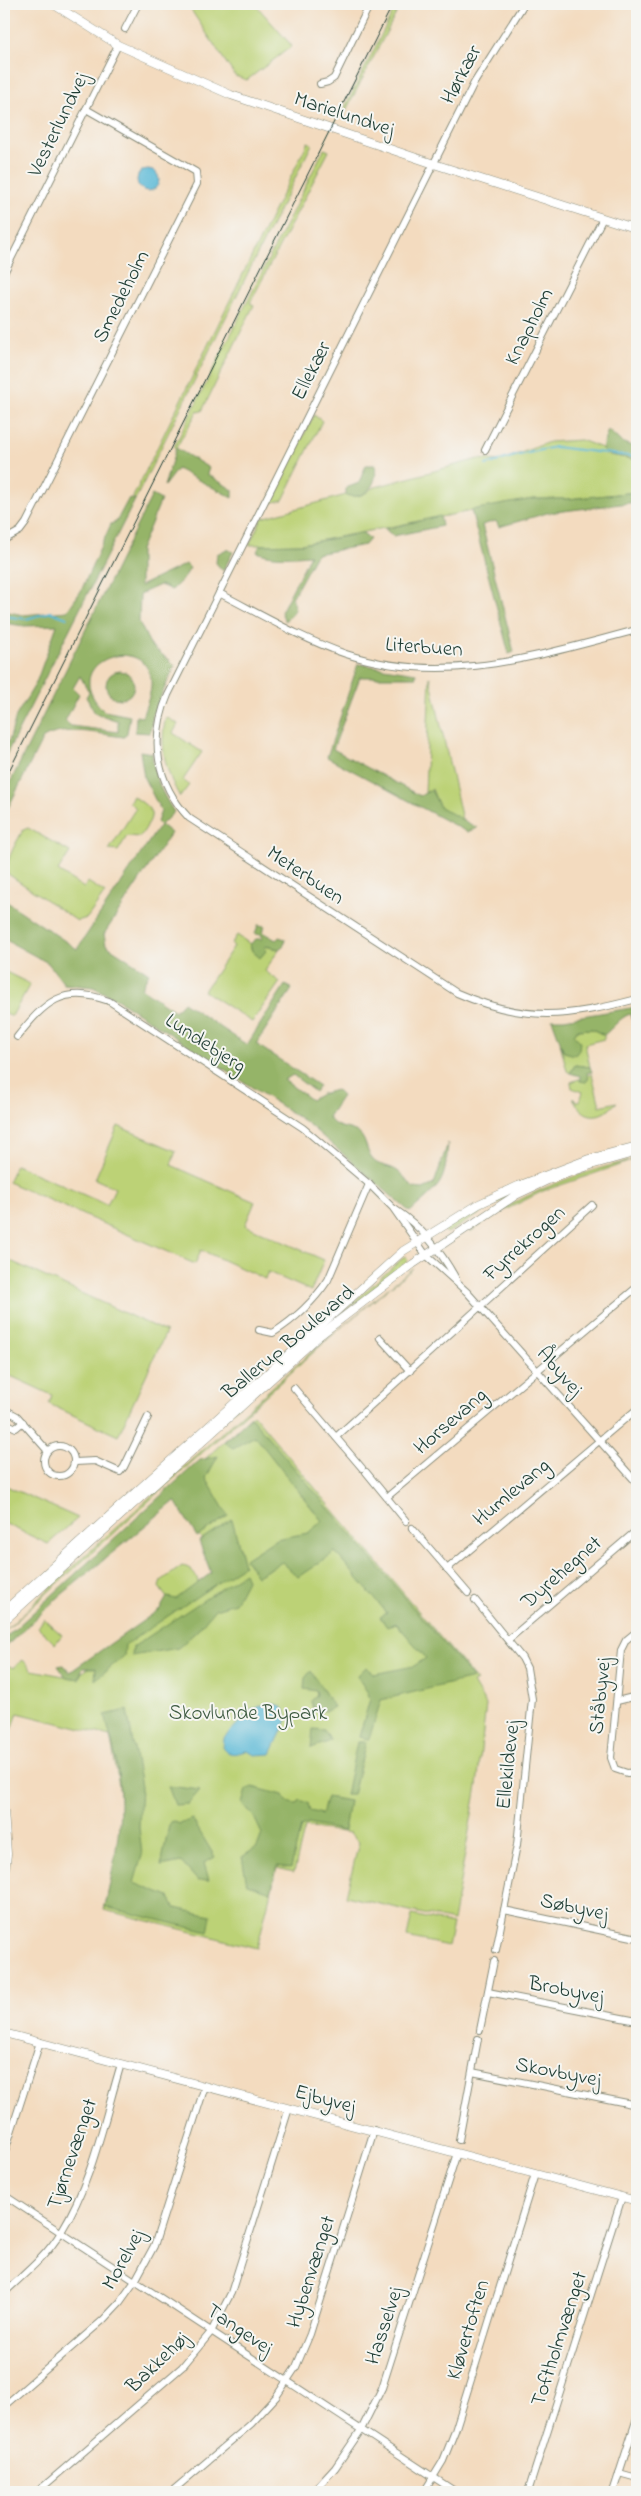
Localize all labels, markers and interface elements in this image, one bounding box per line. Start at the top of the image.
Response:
street label: Hørkær [434,40,490,110]
street label: Vesterlundvej [20,67,98,183]
street label: Marielundvej [290,85,399,146]
street label: Smedeholm [86,245,158,349]
street label: Knapholm [498,283,562,371]
street label: Ellekær [284,336,340,406]
street label: Literbuen [384,630,464,666]
street label: Meterbuen [260,839,350,913]
street label: Lundebjerg [157,1006,252,1083]
street label: Fyrrekrogen [476,1199,574,1291]
street label: Ballerup Boulevard [215,1278,362,1408]
street label: Åbyvej [527,1340,591,1406]
street label: Horsevang [408,1381,496,1464]
street label: Humlevang [467,1452,558,1536]
street label: Dyrehegnet [514,1529,610,1619]
street label: Ståbyvej [582,1655,622,1736]
park label: Skovlunde Bypark [169,1699,328,1731]
street label: Ellekildevej [489,1718,529,1811]
street label: Søbyvej [537,1886,612,1932]
street label: Brobyvej [524,1969,607,2015]
street label: Skovbyvej [512,2050,604,2098]
street label: Ejbyvej [291,2077,360,2125]
street label: Tjørnevænget [40,2095,108,2214]
street label: Hybenvænget [280,2212,346,2333]
street label: Morelvej [95,2223,153,2296]
street label: Toftholmvænget [524,2268,598,2411]
street label: Kløvertoften [440,2276,498,2384]
street label: Hasselvej [358,2282,412,2369]
street label: Tangevej [198,2297,279,2365]
street label: Bakkehøj [119,2325,197,2402]

